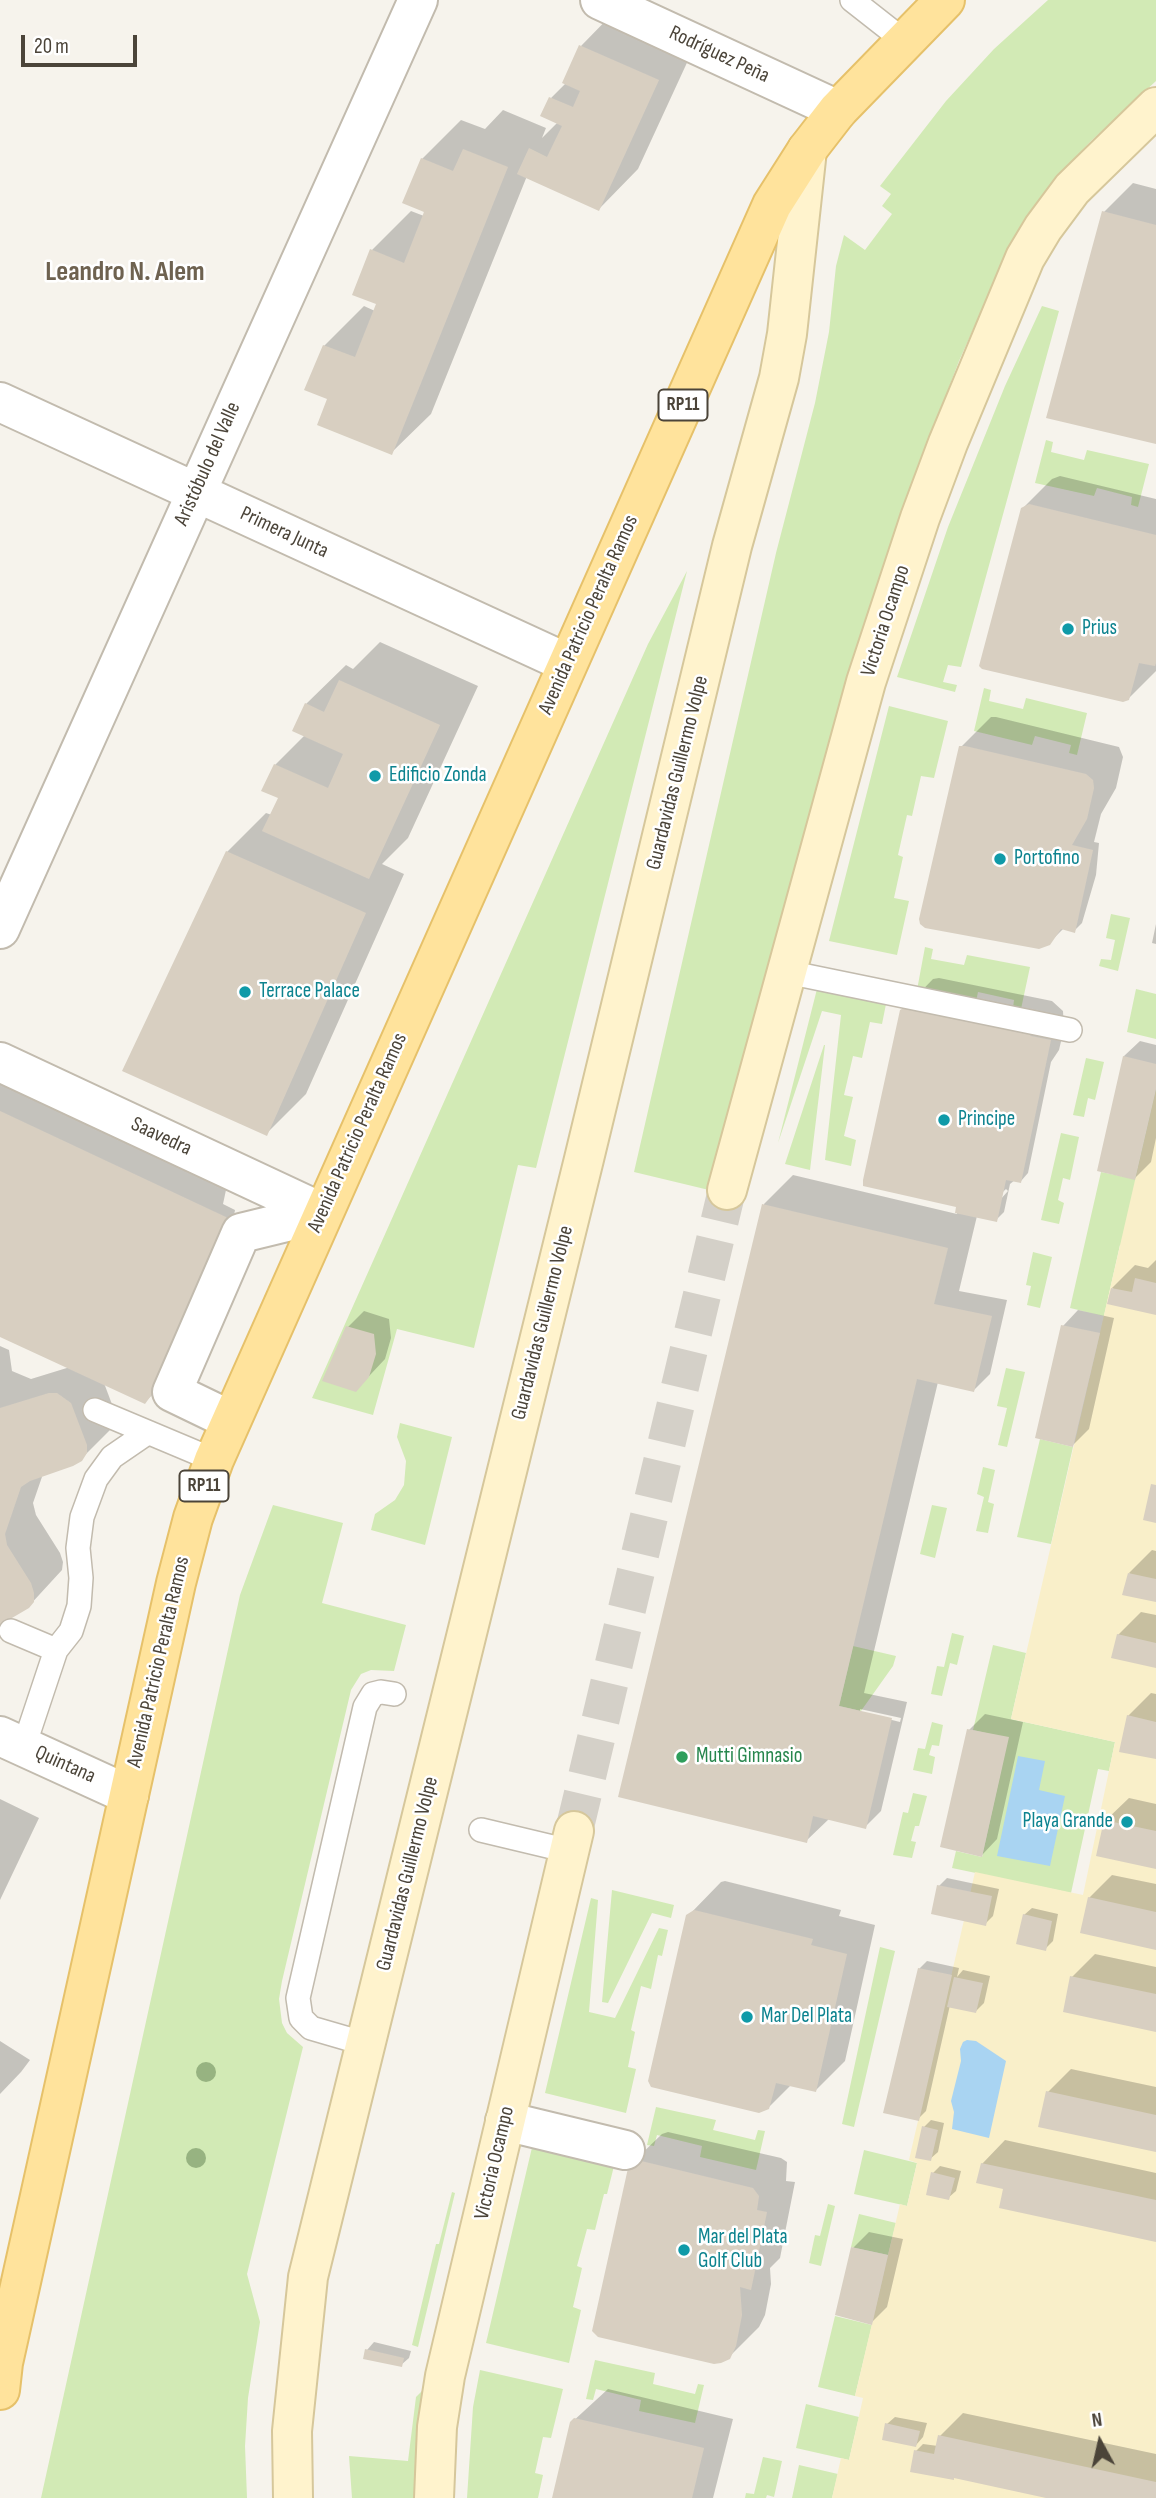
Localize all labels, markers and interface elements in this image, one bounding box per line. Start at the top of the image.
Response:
scale bar [24,21,140,65]
street label: Rodríguez Peña [665,21,773,89]
text: 20 m [34,34,69,59]
district label: Leandro N. Alem [45,256,205,290]
road number: RP11 [658,390,708,420]
street label: Aristóbulo del Valle [169,398,247,530]
street label: Primera Junta [236,502,332,564]
street label: Avenida Patricio Peralta Ramos [534,511,644,719]
street label: Victoria Ocampo [856,562,916,680]
place label: Prius [1082,616,1117,642]
marker: Prius [1060,621,1076,637]
street label: Guardavidas Guillermo Volpe [642,673,714,873]
place label: Edificio Zonda [389,763,487,789]
marker: Edificio Zonda [367,768,383,784]
place label: Portofino [1014,846,1080,872]
marker: Portofino [992,851,1008,867]
place label: Terrace Palace [259,979,360,1005]
marker: Terrace Palace [237,984,253,1000]
street label: Avenida Patricio Peralta Ramos [303,1029,413,1237]
place label: Principe [958,1107,1015,1133]
street label: Saavedra [127,1112,195,1162]
marker: Principe [936,1112,952,1128]
street label: Guardavidas Guillermo Volpe [507,1223,579,1423]
road number: RP11 [180,1470,228,1502]
street label: Avenida Patricio Peralta Ramos [122,1554,196,1770]
street label: Quintana [31,1741,99,1789]
place label: Mutti Gimnasio [696,1744,802,1770]
marker: Mutti Gimnasio [674,1749,690,1765]
street label: Guardavidas Guillermo Volpe [372,1774,444,1974]
place label: Playa Grande [1023,1809,1113,1835]
marker: Playa Grande [1119,1814,1135,1830]
place label: Mar Del Plata [761,2004,852,2030]
marker: Mar Del Plata [739,2009,755,2025]
street label: Victoria Ocampo [470,2104,520,2222]
place label: Mar del Plata Golf Club [698,2225,788,2275]
marker: Mar del Plata Golf Club [676,2242,692,2258]
north arrow [1065,2407,1135,2477]
text: N [1090,2409,1104,2433]

